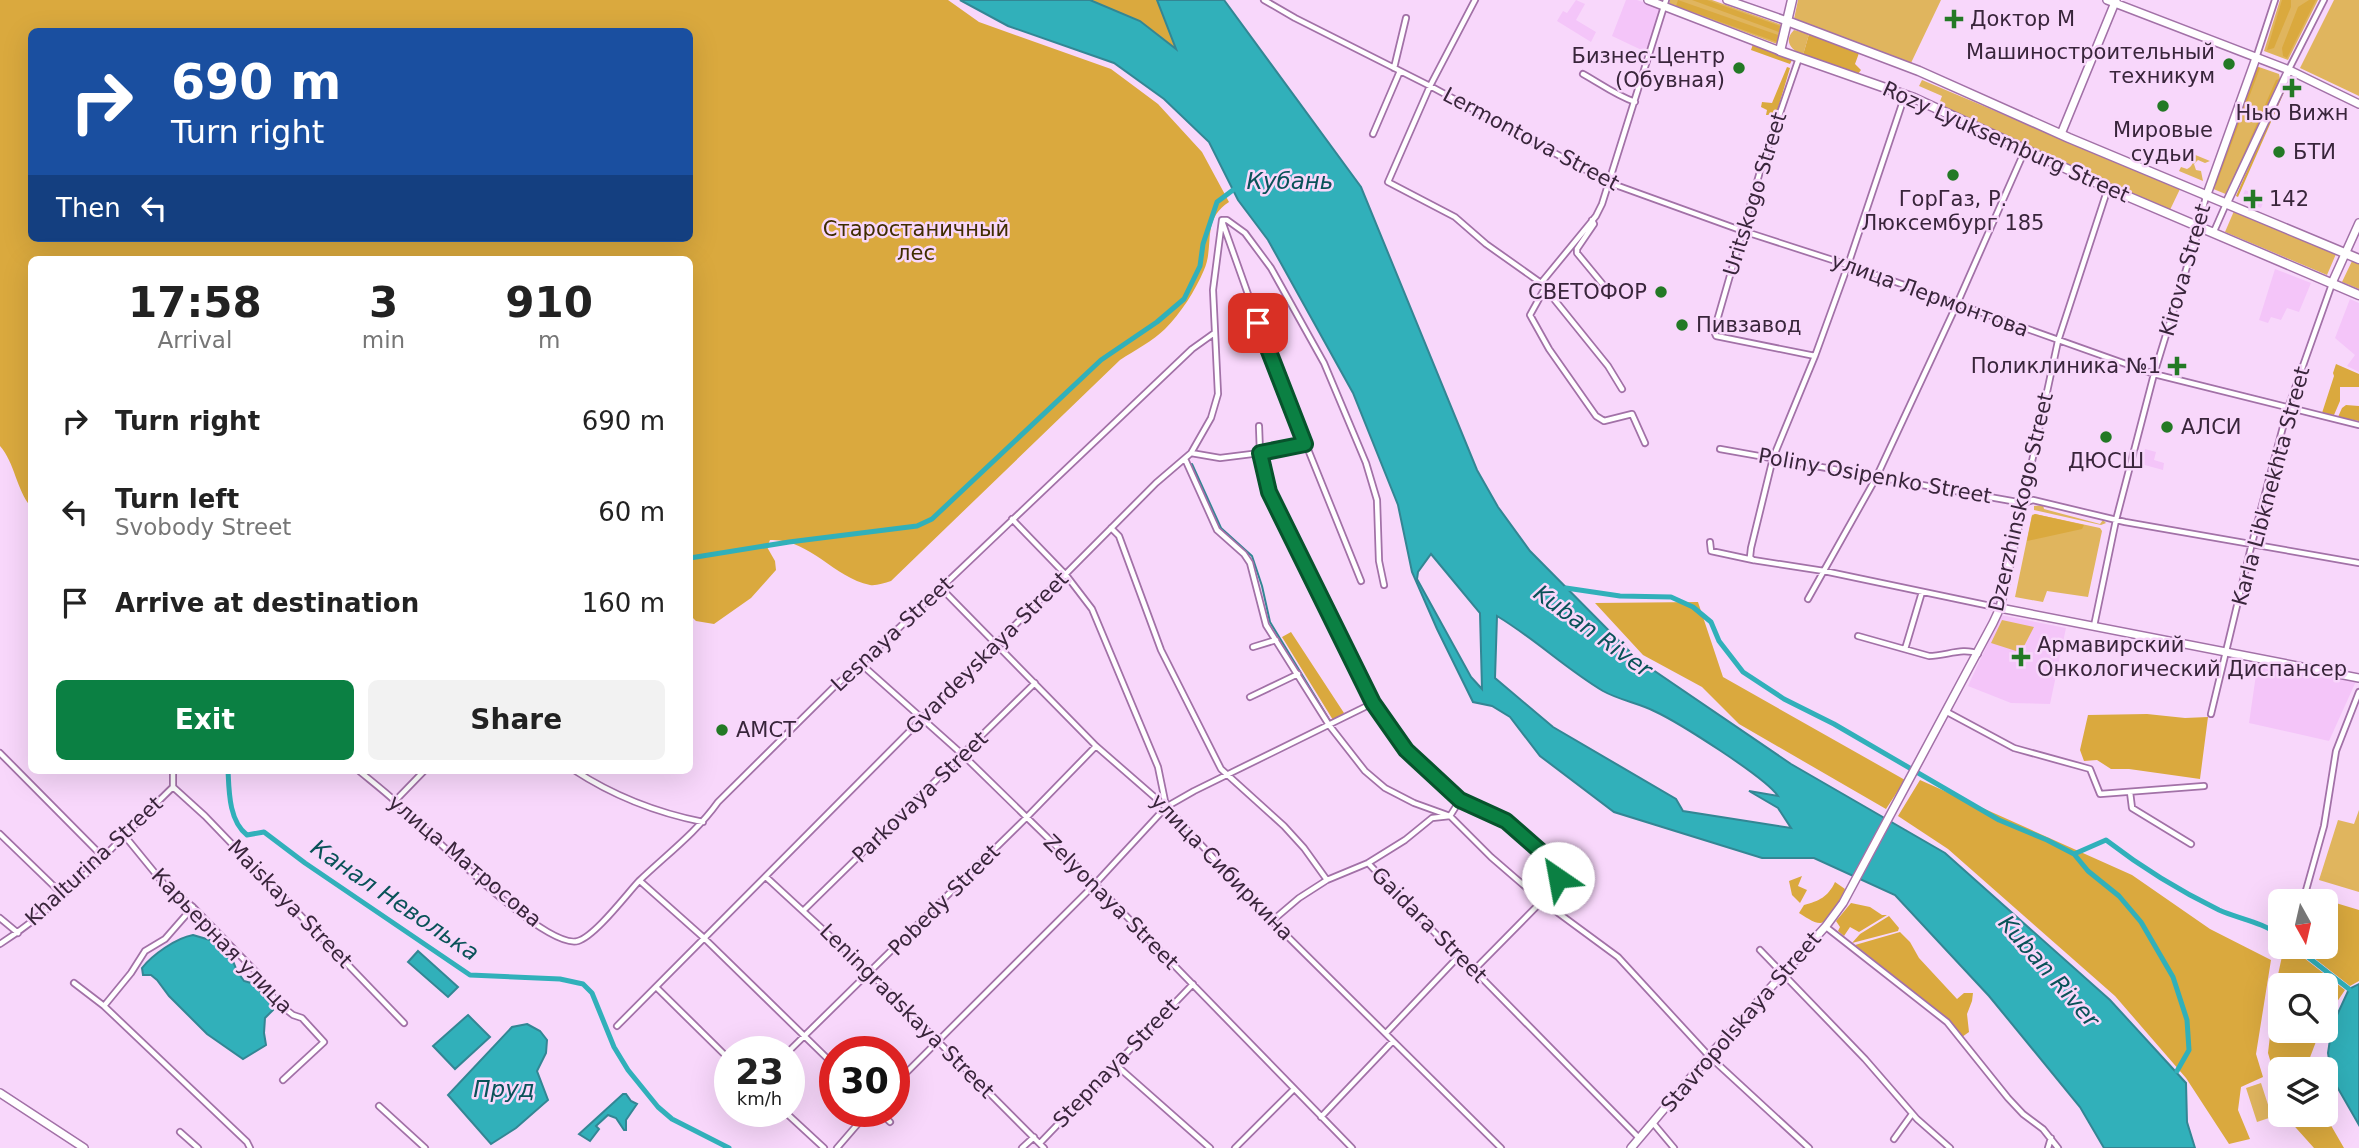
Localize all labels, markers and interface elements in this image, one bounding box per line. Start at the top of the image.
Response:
place label: Доктор М [1970,7,2075,31]
marker: Доктор М [1944,9,1964,29]
place label: Машиностроительный техникум [1966,40,2215,88]
place label: Бизнес-Центр (Обувная) [1571,44,1725,92]
text: 690 m [171,54,341,111]
icon: right [56,56,147,147]
marker: Машиностроительный техникум [2221,56,2237,72]
marker: Бизнес-Центр (Обувная) [1731,60,1747,76]
street label: Rozy Lyuksemburg Street [1879,77,2133,207]
marker: Нью Вижн [2282,78,2302,98]
street label: Lermontova Street [1439,82,1623,196]
marker: Мировые судьи [2155,98,2171,114]
place label: Нью Вижн [2235,101,2349,125]
street label: Uritskogo Street [1719,109,1791,279]
text: Turn right [171,113,324,151]
place label: Мировые судьи [2113,118,2213,166]
place label: БТИ [2293,140,2336,164]
marker: БТИ [2271,144,2287,160]
marker: ГорГаз, Р. Люксембург 185 [1945,167,1961,183]
water label: Кубань [1247,168,1333,194]
place label: ГорГаз, Р. Люксембург 185 [1862,187,2044,235]
place label: 142 [2269,187,2309,211]
icon: left [135,189,173,227]
marker: 142 [2243,189,2263,209]
text: Then [56,193,121,223]
street label: Kirova Street [2155,201,2215,339]
park label: Старостаничный лес [823,217,1009,265]
street label: улица Лермонтова [1828,248,2032,342]
text: 17:58 [128,278,262,327]
text: 3 [369,278,398,327]
text: 910 [505,278,593,327]
place label: СВЕТОФОР [1528,280,1647,304]
marker: СВЕТОФОР [1653,284,1669,300]
pin [1228,293,1288,353]
icon: arrive [1239,304,1277,342]
place label: Пивзавод [1696,313,1802,337]
marker: Пивзавод [1674,317,1690,333]
text: Arrival [158,327,232,353]
text: min [362,327,405,353]
text: m [538,327,560,353]
place label: Поликлиника №1 [1971,354,2161,378]
marker: Поликлиника №1 [2167,356,2187,376]
street label: Karla Libknekhta Street [2227,364,2315,608]
street label: Dzerzhinskogo Street [1984,390,2058,614]
icon: right [56,402,94,440]
text: Turn right [115,406,260,436]
text: 690 m [582,406,665,436]
place label: АЛСИ [2181,415,2242,439]
marker: АЛСИ [2159,419,2175,435]
marker: ДЮСШ [2098,429,2114,445]
street label: Poliny Osipenko Street [1756,444,1994,508]
place label: ДЮСШ [2068,449,2144,473]
text: Turn left [115,484,239,514]
icon: left [56,493,94,531]
text: 60 m [598,497,665,527]
text: Svobody Street [115,514,291,540]
street label: Gvardeyskaya Street [901,567,1073,739]
street label: Lesnaya Street [826,572,958,696]
water label: Kuban River [1529,580,1658,683]
icon: arrive [56,584,94,622]
text: Arrive at destination [115,588,419,618]
text: 160 m [582,588,665,618]
place label: Армавирский Онкологический Диспансер [2037,633,2347,681]
marker: Армавирский Онкологический Диспансер [2011,647,2031,667]
button: Exit [56,680,354,760]
button: Share [368,680,665,760]
place label: АМСТ [736,718,796,742]
marker: АМСТ [714,722,730,738]
street label: Parkovaya Street [847,726,993,868]
street label: улица Сибиркина [1146,789,1298,945]
street label: улица Матросова [384,790,546,932]
street label: Khalturina Street [21,791,167,931]
street label: Zelyonaya Street [1039,830,1183,974]
water label: Канал Неволька [306,834,484,966]
street label: Maiskaya Street [223,835,357,973]
street label: Pobedy Street [883,839,1005,961]
position arrow [1521,841,1595,915]
street label: Gaidara Street [1366,862,1492,988]
street label: Карьерная улица [147,863,297,1019]
north arrow [2268,889,2338,959]
map controls [2268,889,2338,1127]
water label: Kuban River [1994,910,2105,1033]
street label: Leningradskaya Street [815,919,999,1103]
street label: Stavropolskaya Street [1656,927,1826,1117]
button: search [2268,973,2338,1043]
street label: Stepnaya Street [1048,994,1184,1132]
speed limit sign: 30 [819,1036,910,1127]
text: 23 [735,1052,784,1092]
button: layers [2268,1057,2338,1127]
water label: Пруд [473,1076,535,1102]
text: km/h [737,1088,782,1109]

